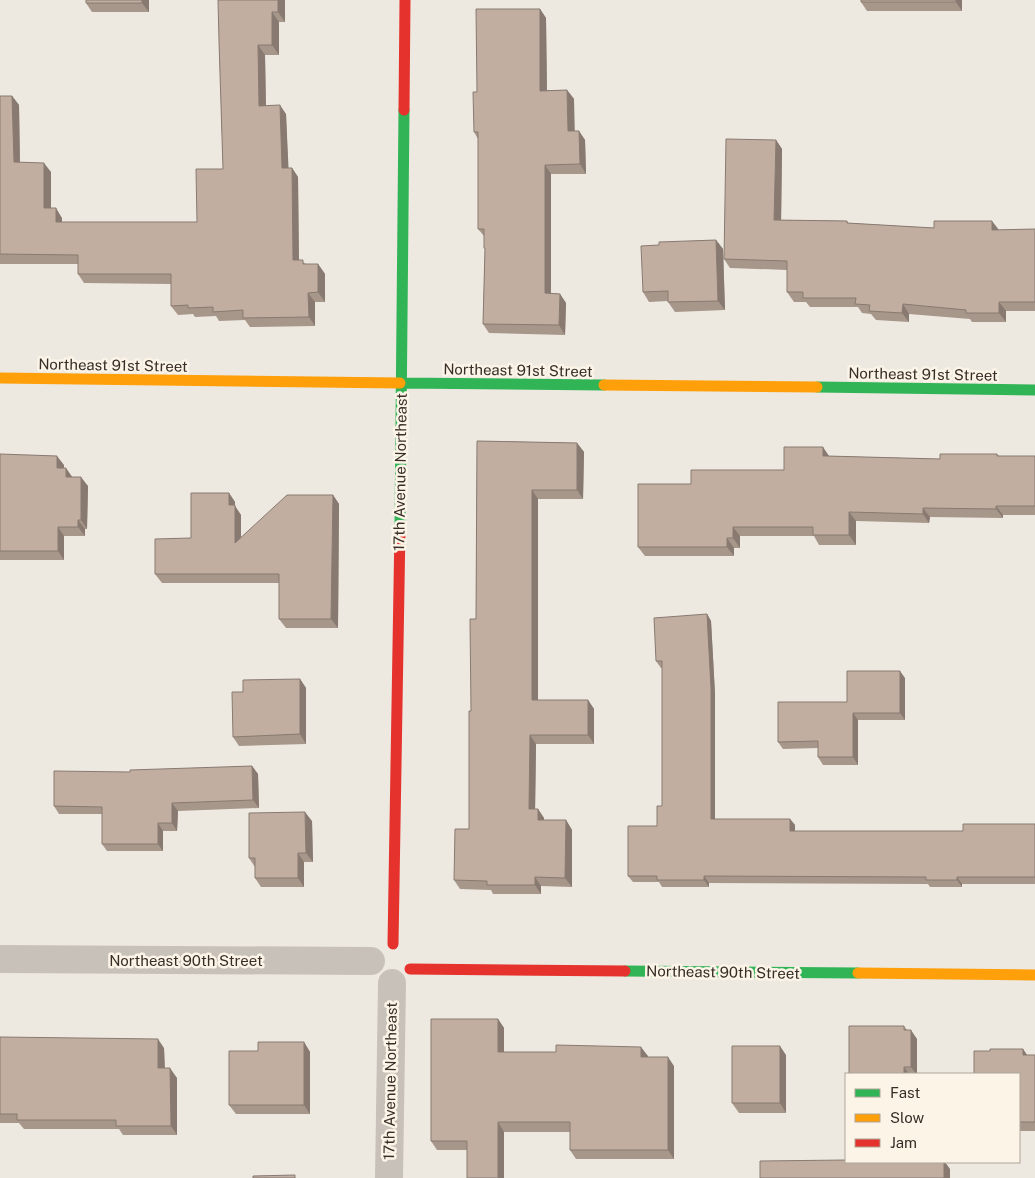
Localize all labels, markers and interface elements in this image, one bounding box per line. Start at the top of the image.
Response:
street label: Northeast 91st Street [38,355,188,375]
street label: Northeast 91st Street [443,360,593,380]
street label: Northeast 91st Street [848,364,998,384]
street label: 17th Avenue Northeast [390,393,410,551]
street label: Northeast 90th Street [109,952,263,969]
street label: Northeast 90th Street [646,962,800,982]
street label: 17th Avenue Northeast [380,1002,400,1160]
legend [845,1073,1020,1163]
text: Fast [890,1084,920,1101]
text: Slow [890,1109,925,1126]
text: Jam [890,1134,917,1151]

